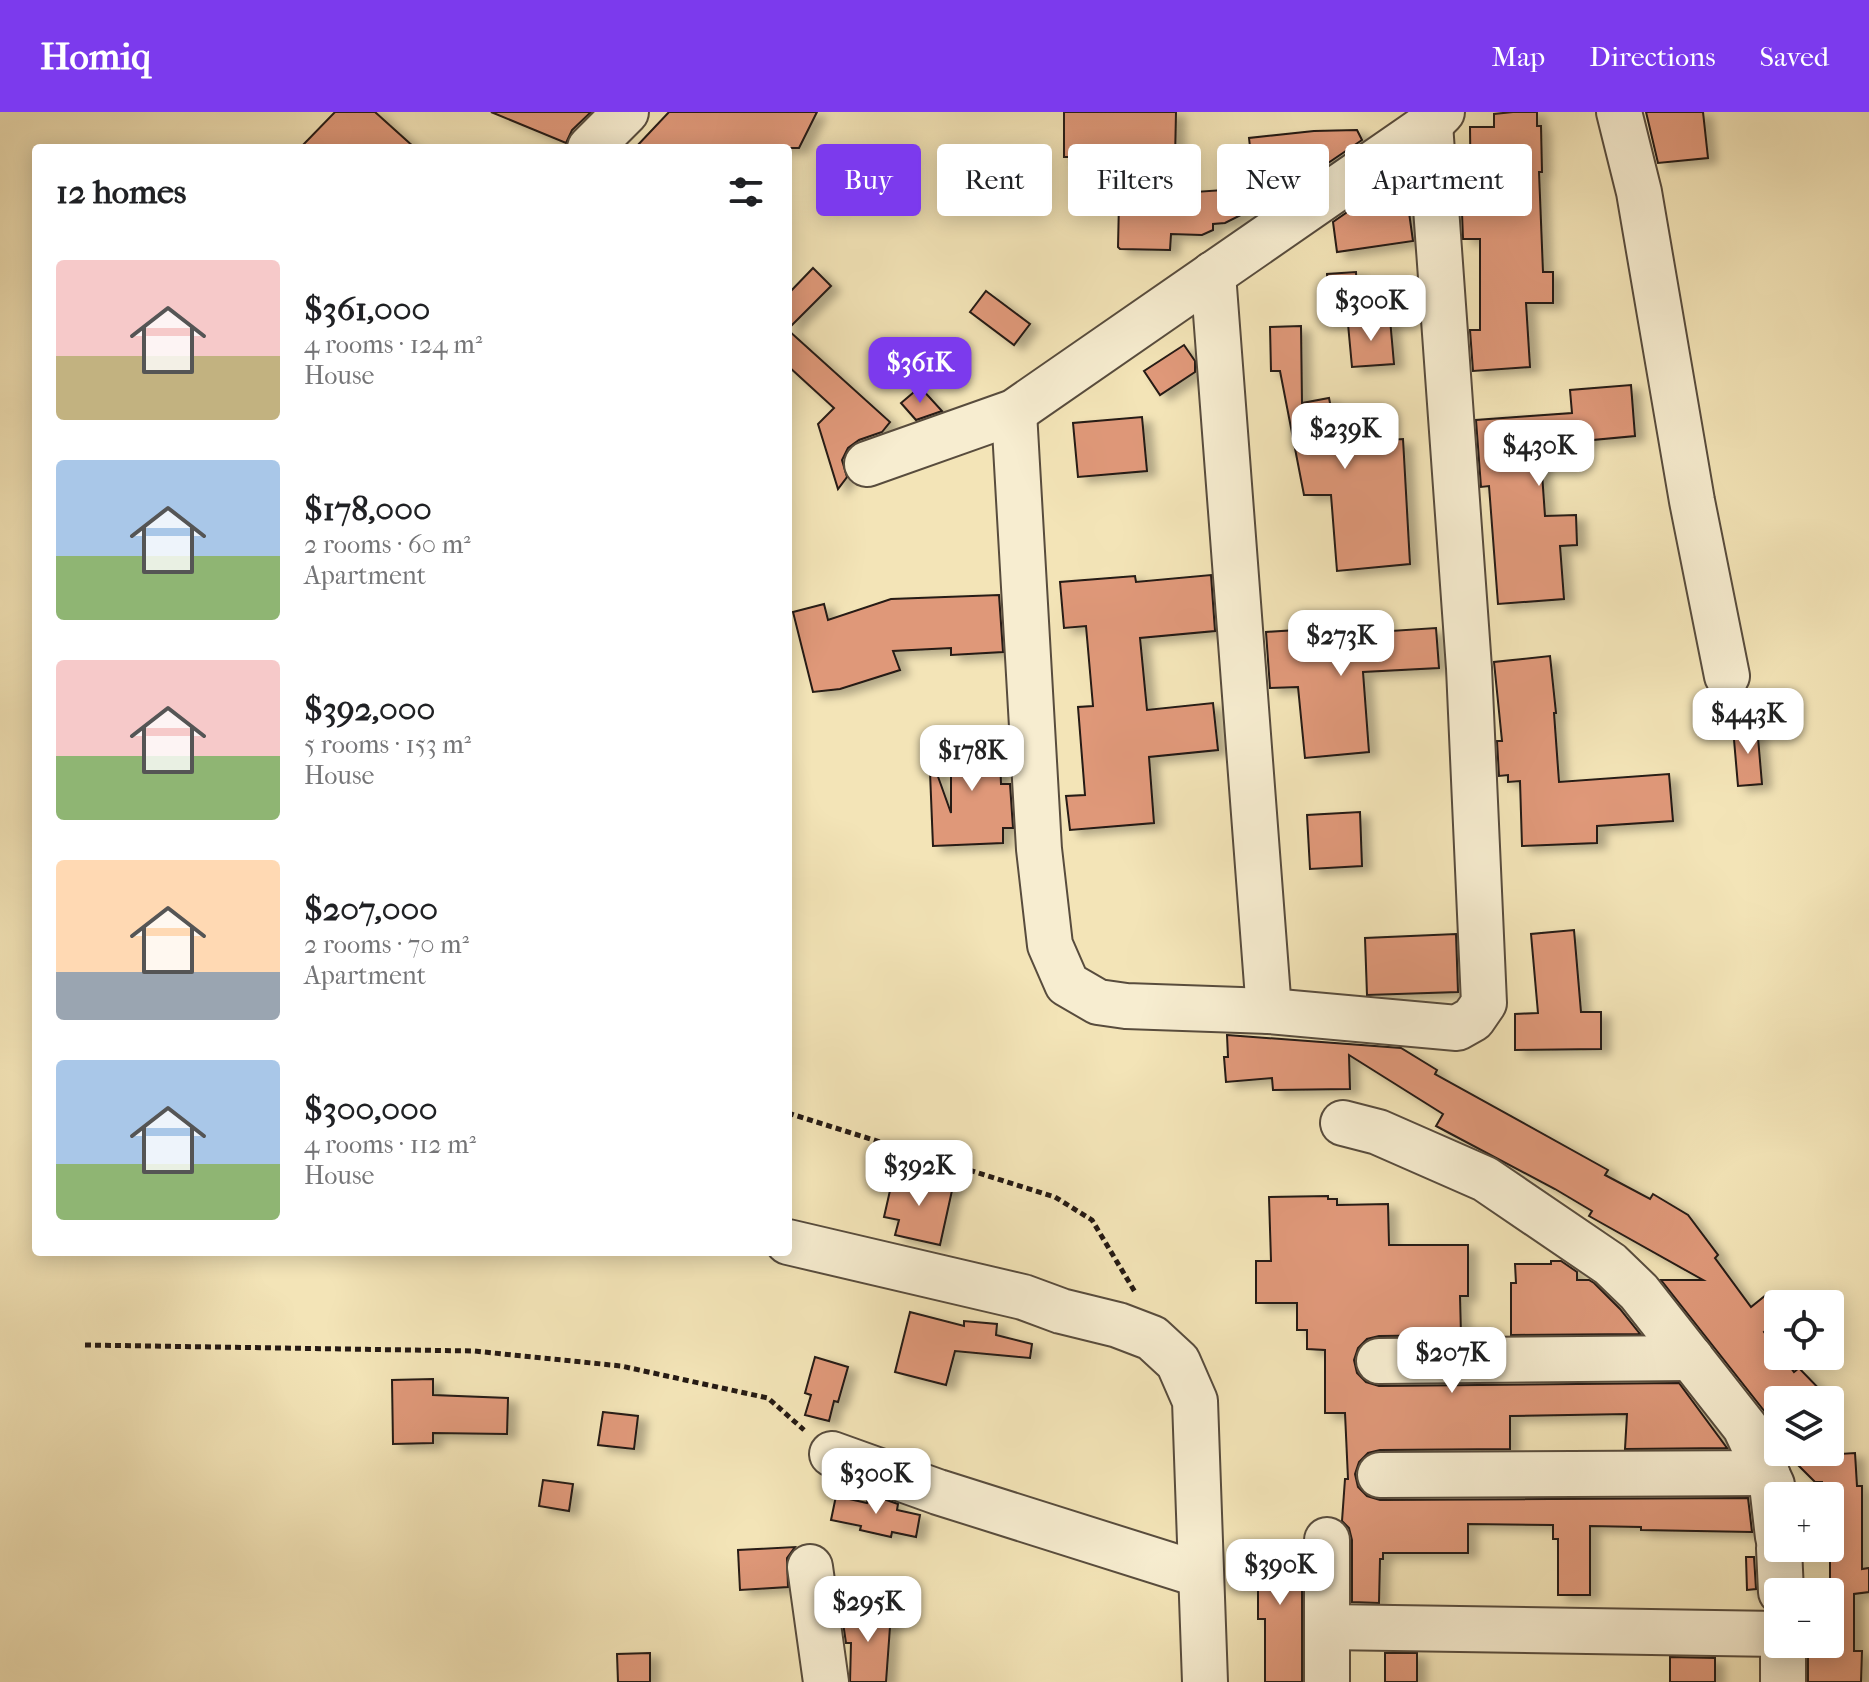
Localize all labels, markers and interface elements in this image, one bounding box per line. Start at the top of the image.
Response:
text: Homiq [40,34,151,79]
text: Map [1492,40,1545,73]
text: Directions [1589,40,1716,73]
text: Saved [1760,40,1829,73]
chip: Buy [816,144,921,216]
chip: Rent [937,144,1052,216]
chip: Filters [1068,144,1201,216]
chip: New [1217,144,1329,216]
chip: Apartment [1345,144,1532,216]
icon: filters [724,170,768,214]
text: 12 homes [56,172,186,212]
pin: $300K [1315,275,1427,343]
text: $300K [1335,285,1407,316]
text: $361,000 [304,289,430,329]
icon: home [120,292,216,388]
text: 4 rooms · 124 m² [304,329,482,360]
pin: $361K [864,337,976,405]
text: $361K [886,347,954,378]
text: House [304,360,374,391]
pin: $239K [1289,403,1401,471]
text: $239K [1310,413,1380,444]
pin: $430K [1483,420,1595,488]
text: $430K [1502,430,1576,461]
text: $178,000 [304,489,432,529]
icon: home [120,492,216,588]
text: 2 rooms · 60 m² [304,529,471,560]
text: Apartment [304,560,426,591]
pin: $273K [1285,610,1397,678]
text: $273K [1306,620,1376,651]
pin: $443K [1692,688,1804,756]
text: $392,000 [304,689,435,729]
icon: home [120,692,216,788]
text: $443K [1711,698,1785,729]
pin: $178K [916,725,1028,793]
text: 5 rooms · 153 m² [304,729,471,760]
text: $178K [938,735,1006,766]
text: House [304,760,374,791]
text: $207,000 [304,889,438,929]
icon: home [120,892,216,988]
text: 2 rooms · 70 m² [304,929,469,960]
text: Apartment [304,960,426,991]
text: $300,000 [304,1089,438,1129]
icon: home [120,1092,216,1188]
text: 4 rooms · 112 m² [304,1129,476,1160]
pin: $392K [863,1140,975,1208]
text: $392K [884,1150,954,1181]
text: House [304,1160,374,1191]
map controls [1764,1290,1844,1658]
button: locate [1764,1290,1844,1370]
pin: $207K [1396,1327,1508,1395]
text: $207K [1415,1337,1489,1368]
button: layers [1764,1386,1844,1466]
pin: $300K [820,1448,932,1516]
text: $300K [840,1458,912,1489]
button: + [1764,1482,1844,1562]
pin: $390K [1224,1539,1336,1607]
text: $390K [1244,1549,1316,1580]
pin: $295K [812,1576,924,1644]
button: − [1764,1578,1844,1658]
text: $295K [832,1586,904,1617]

